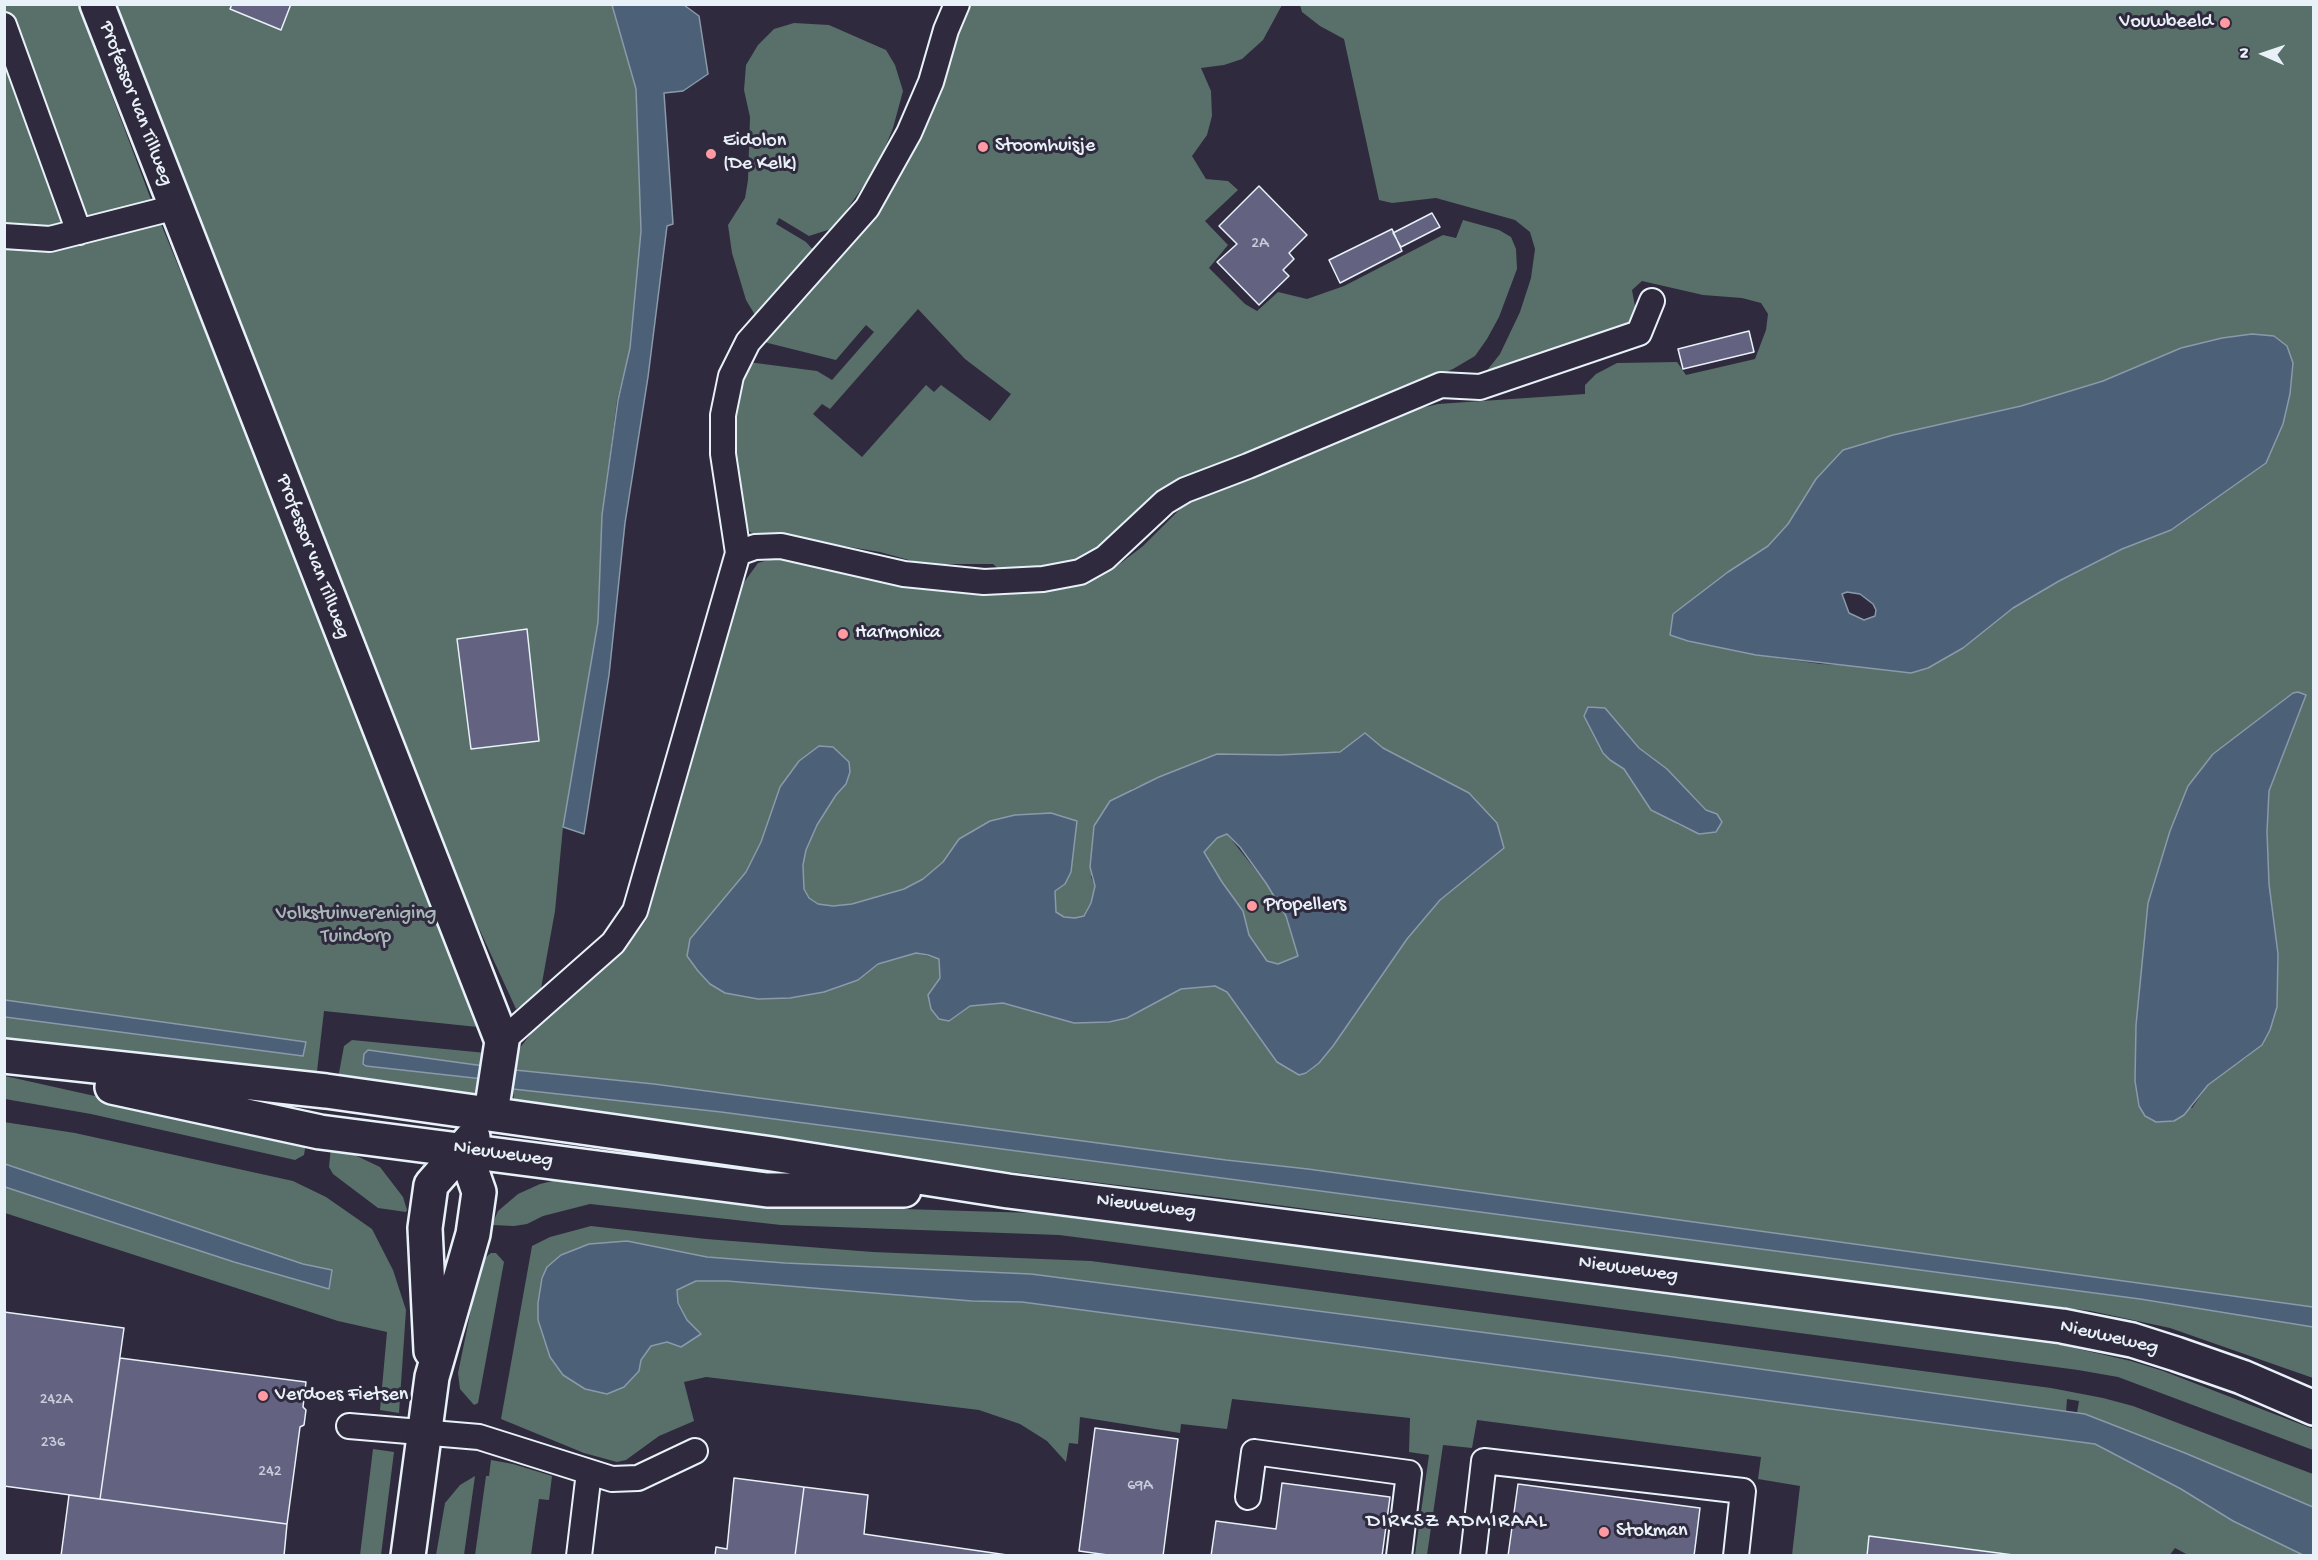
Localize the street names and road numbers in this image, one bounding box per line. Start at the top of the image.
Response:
street label: Professor van Tillweg [93,18,177,190]
street label: Professor van Tillweg [270,471,354,643]
street label: Nieuweweg [452,1136,554,1174]
street label: Nieuweweg [1095,1189,1197,1225]
street label: Nieuweweg [1577,1251,1679,1289]
street label: Nieuweweg [2058,1315,2160,1361]

